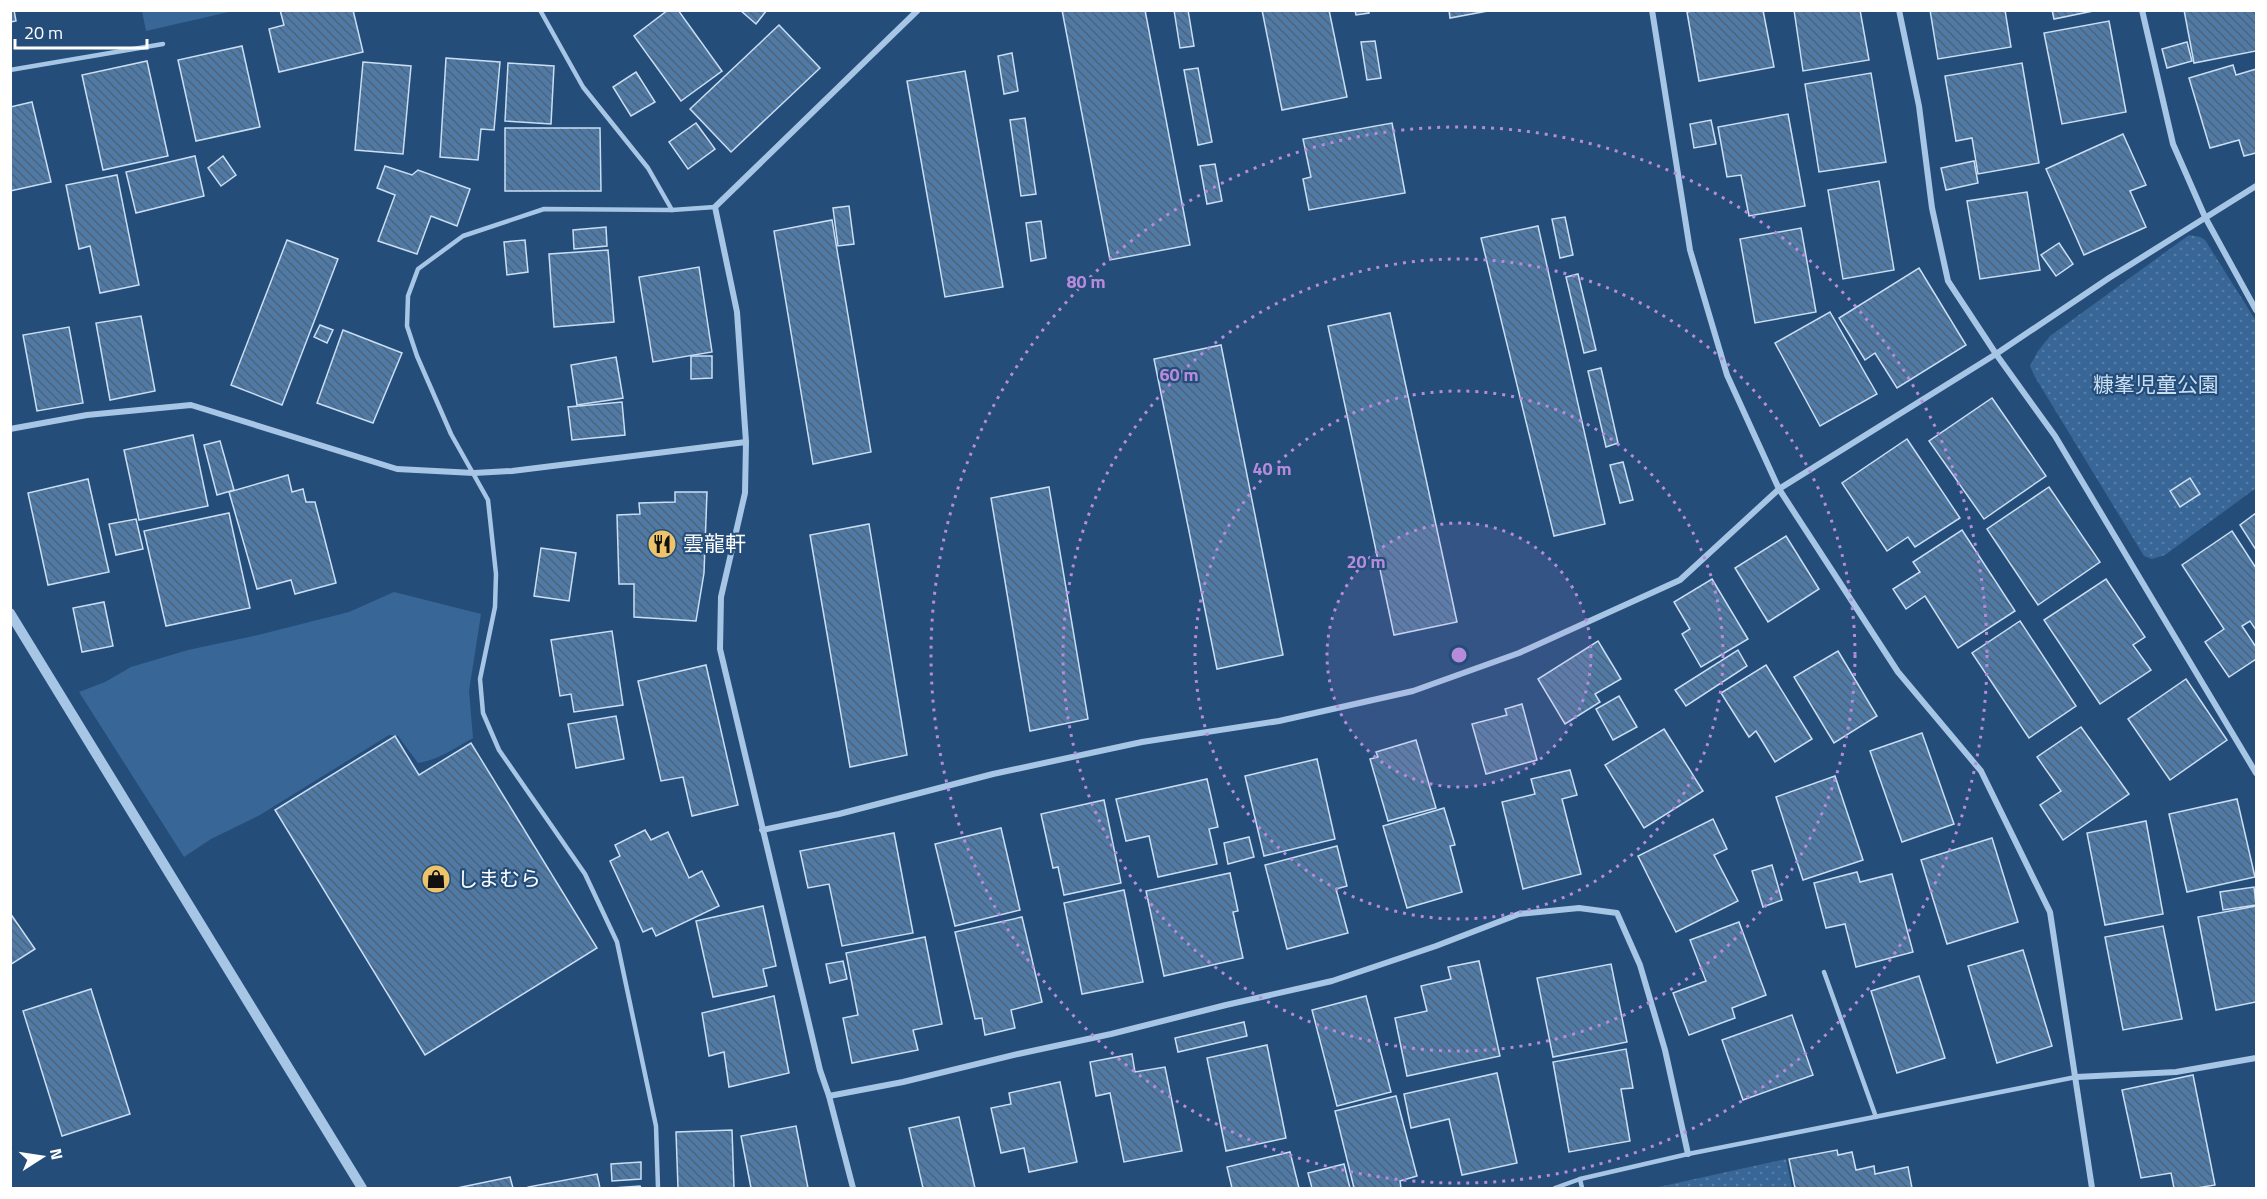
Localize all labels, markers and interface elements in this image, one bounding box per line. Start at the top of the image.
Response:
scale bar [15,12,147,50]
text: 20 m [24,19,63,46]
text: 80 m [1066,268,1106,295]
text: 60 m [1159,361,1199,388]
park label: 糠峯児童公園 [2093,368,2219,400]
text: 40 m [1252,455,1292,482]
place label: 雲龍軒 [683,527,746,559]
restaurant icon: 雲龍軒 [646,528,678,560]
text: 20 m [1346,548,1386,575]
centre of rings [1449,645,1469,665]
place label: しまむら [457,862,541,894]
shop icon: しまむら [420,863,452,895]
north arrow [12,1127,72,1187]
text: N [44,1146,70,1162]

